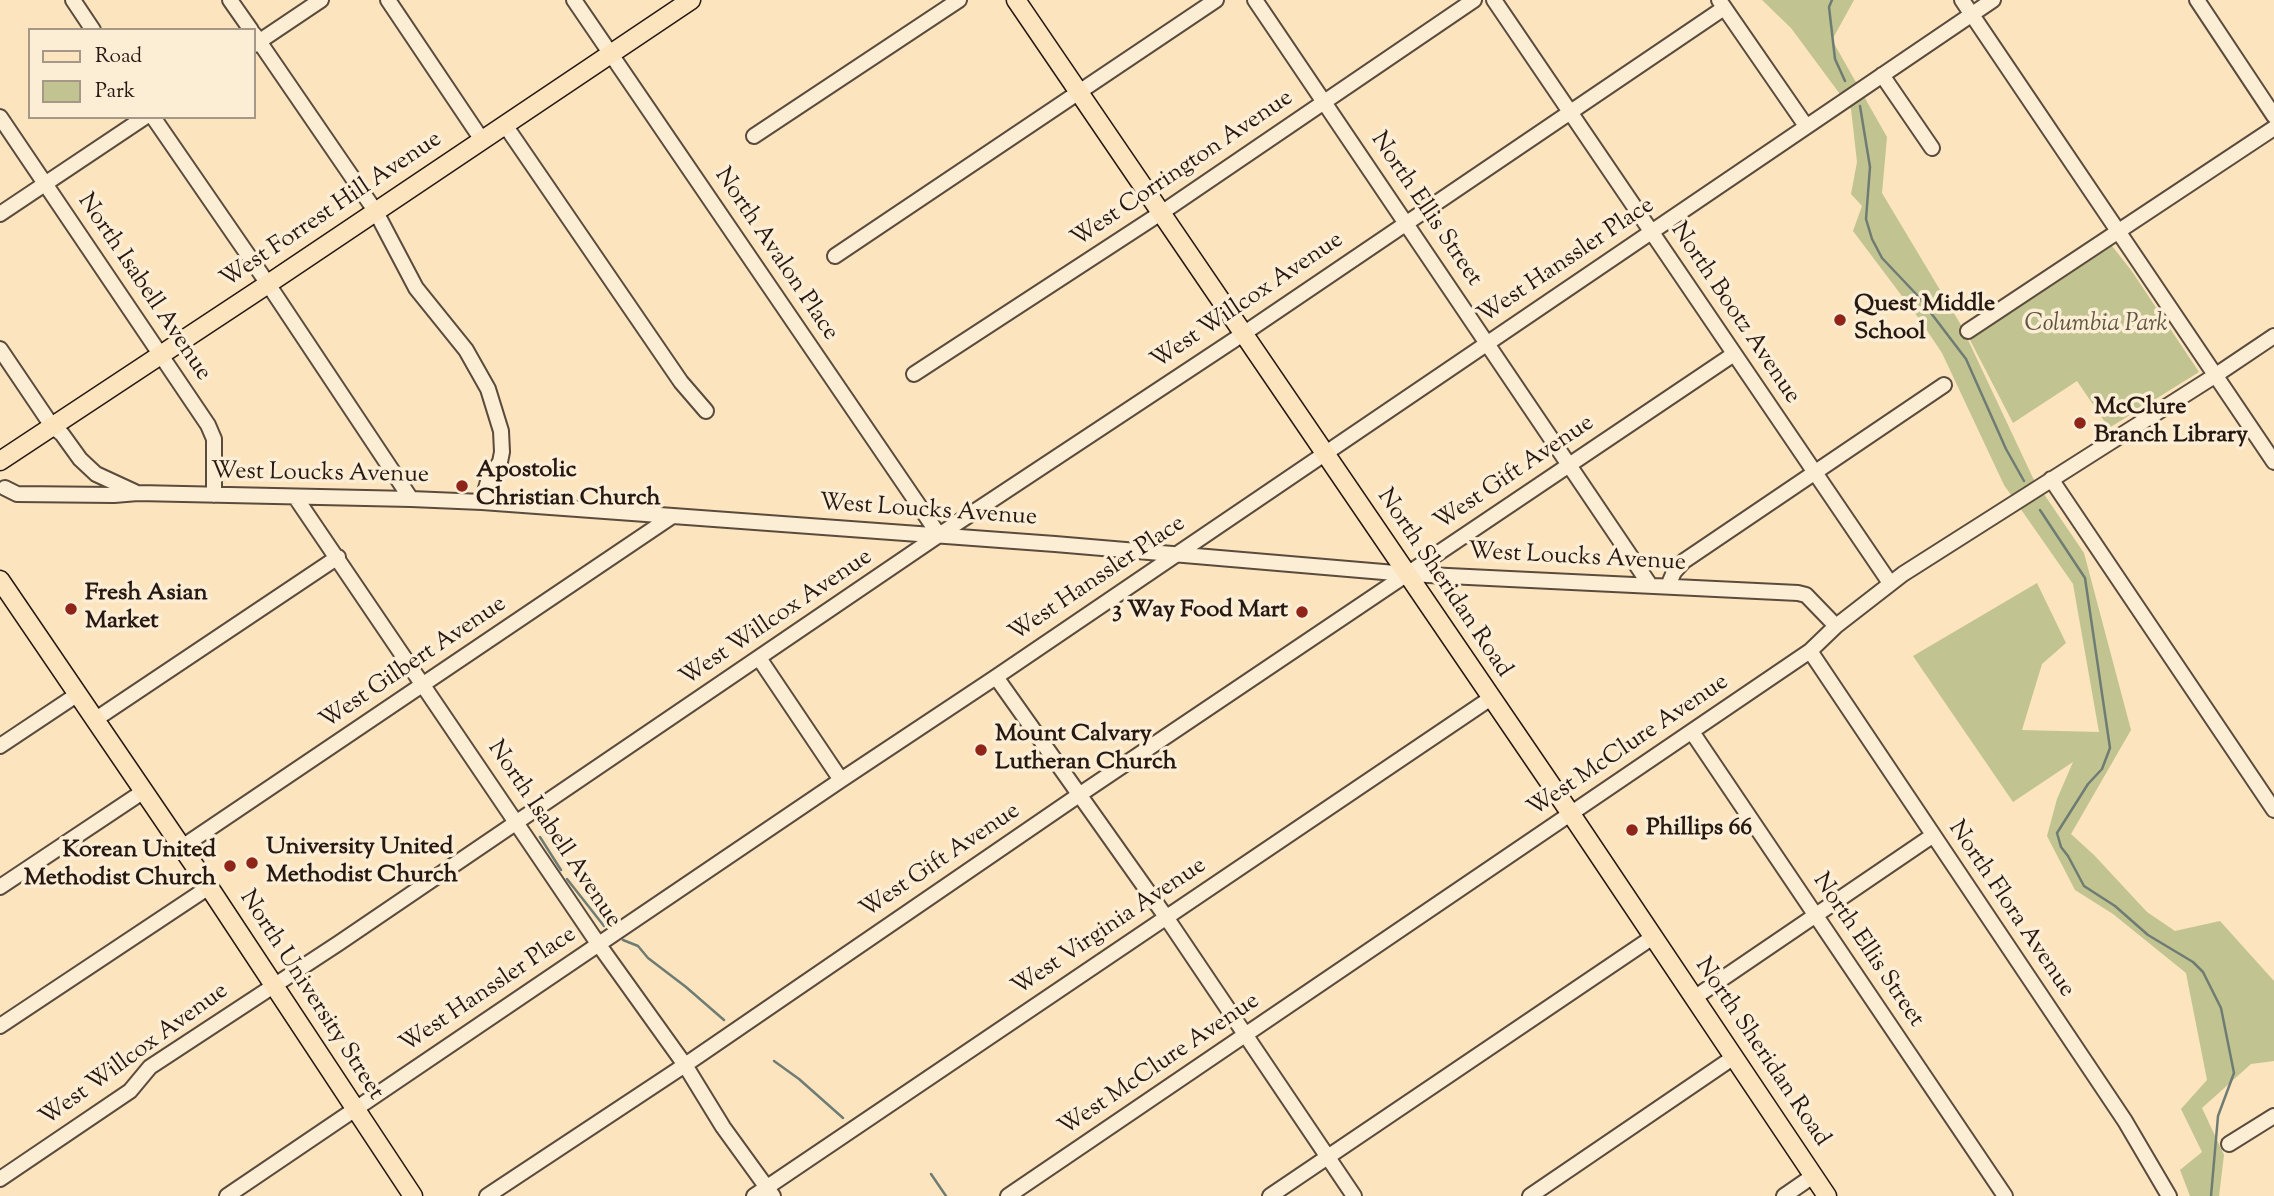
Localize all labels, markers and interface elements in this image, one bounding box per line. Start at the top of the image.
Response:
legend [28,28,256,119]
text: Road [95,42,142,72]
text: Park [95,77,135,107]
street label: West Corrington Avenue [1067,85,1299,255]
street label: West Forrest Hill Avenue [216,126,448,296]
street label: North Ellis Street [1363,128,1487,292]
street label: North Avalon Place [707,163,843,347]
street label: North Isabell Avenue [70,189,216,387]
street label: West Hanssler Place [1474,192,1660,332]
street label: North Bootz Avenue [1663,218,1805,410]
street label: West Willcox Avenue [1146,227,1350,377]
place label: Quest Middle School [1854,292,1995,348]
marker: Quest Middle School [1832,312,1848,328]
park label: Columbia Park [2025,312,2167,340]
place label: McClure Branch Library [2094,395,2248,451]
street label: West Gift Avenue [1430,410,1600,538]
marker: McClure Branch Library [2072,415,2088,431]
place label: Apostolic Christian Church [476,458,661,514]
street label: West Loucks Avenue [211,459,429,491]
marker: Apostolic Christian Church [454,478,470,494]
street label: North Sheridan Road [1369,484,1517,684]
street label: West Loucks Avenue [818,490,1038,534]
street label: West Hanssler Place [1005,510,1191,650]
street label: West Loucks Avenue [1467,539,1687,579]
street label: West Willcox Avenue [675,544,879,694]
place label: Fresh Asian Market [85,581,208,637]
street label: West Gilbert Avenue [315,591,513,737]
place label: 3 Way Food Mart [1112,598,1288,626]
marker: Fresh Asian Market [63,601,79,617]
marker: 3 Way Food Mart [1294,604,1310,620]
street label: West McClure Avenue [1523,669,1735,825]
place label: Mount Calvary Lutheran Church [995,722,1177,778]
street label: North Isabell Avenue [480,736,626,934]
marker: Mount Calvary Lutheran Church [973,742,989,758]
street label: West Gift Avenue [856,798,1026,926]
place label: Phillips 66 [1646,816,1752,844]
street label: North Flora Avenue [1940,816,2080,1004]
marker: Phillips 66 [1624,822,1640,838]
place label: University United Methodist Church [266,835,458,891]
place label: Korean United Methodist Church [24,838,216,894]
street label: West Virginia Avenue [1008,852,1212,1004]
marker: University United Methodist Church [244,855,260,871]
marker: Korean United Methodist Church [222,858,238,874]
street label: North Ellis Street [1805,869,1929,1033]
street label: North University Street [231,886,389,1106]
street label: West Hanssler Place [396,921,582,1061]
street label: North Sheridan Road [1687,953,1835,1153]
street label: West Willcox Avenue [35,978,235,1134]
street label: West McClure Avenue [1054,988,1266,1144]

